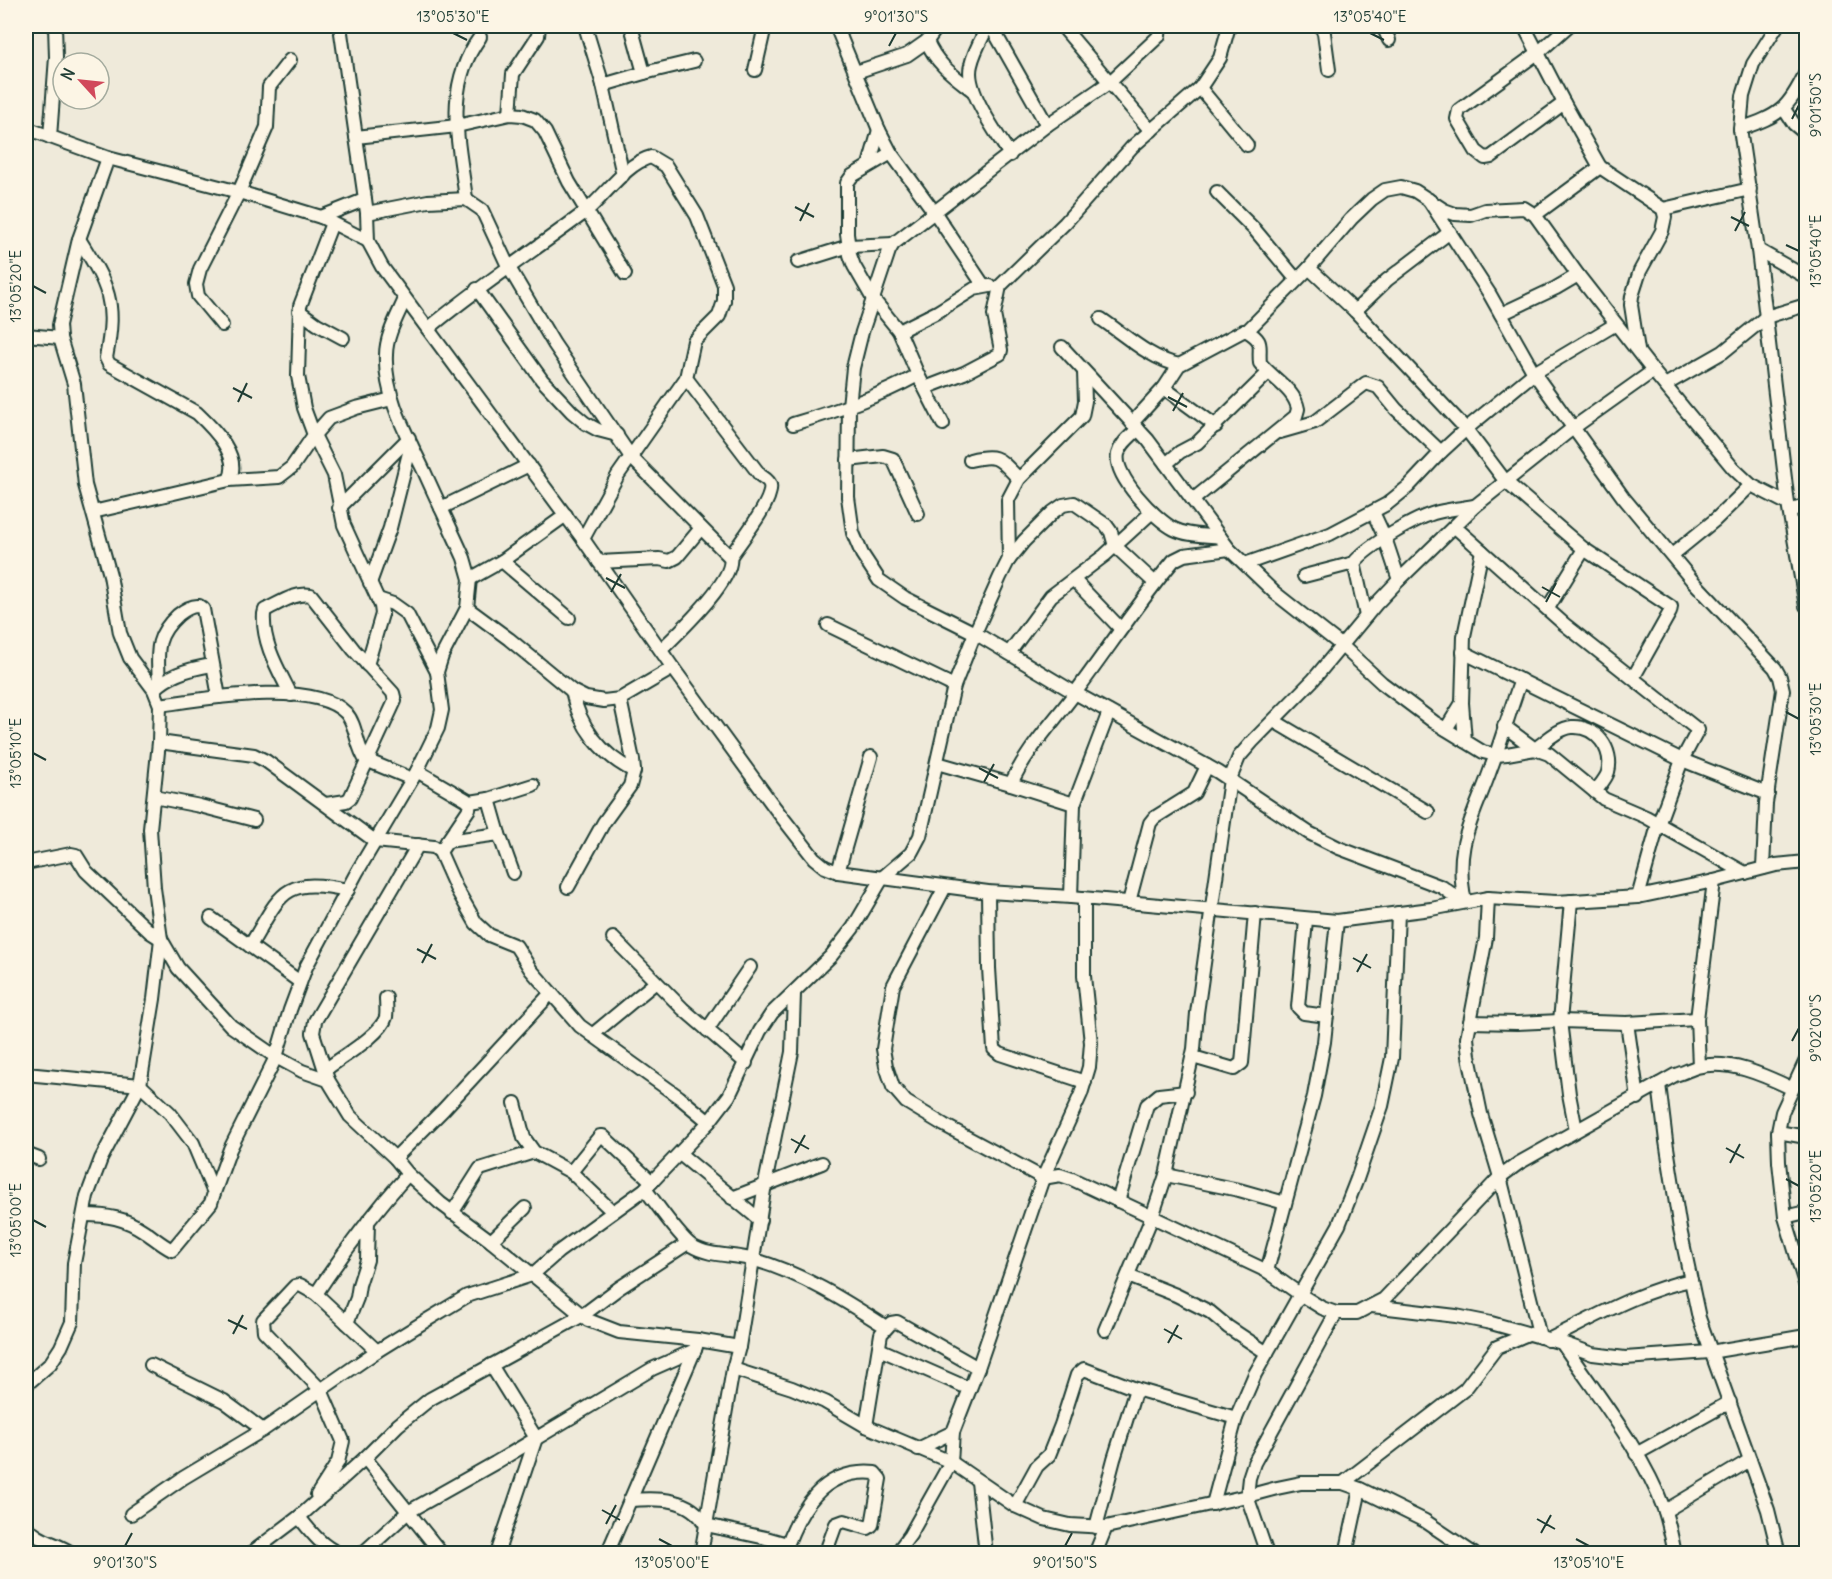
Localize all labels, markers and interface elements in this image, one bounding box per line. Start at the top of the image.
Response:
text: 13°05'30"E [416,7,490,26]
text: 9°01'30"S [864,7,928,26]
text: 13°05'40"E [1334,7,1407,26]
north arrow [51,51,111,111]
text: N [56,65,79,84]
text: 9°01'50"S [1806,73,1825,137]
text: 13°05'40"E [1806,214,1825,287]
text: 13°05'20"E [6,249,25,322]
text: 13°05'30"E [1806,682,1825,756]
text: 13°05'10"E [6,718,25,788]
text: 9°02'00"S [1806,994,1825,1062]
text: 13°05'20"E [1806,1149,1825,1222]
text: 13°05'00"E [6,1183,25,1257]
text: 9°01'30"S [93,1553,157,1572]
text: 13°05'00"E [635,1553,709,1572]
text: 9°01'50"S [1033,1553,1097,1572]
text: 13°05'10"E [1554,1553,1624,1572]

